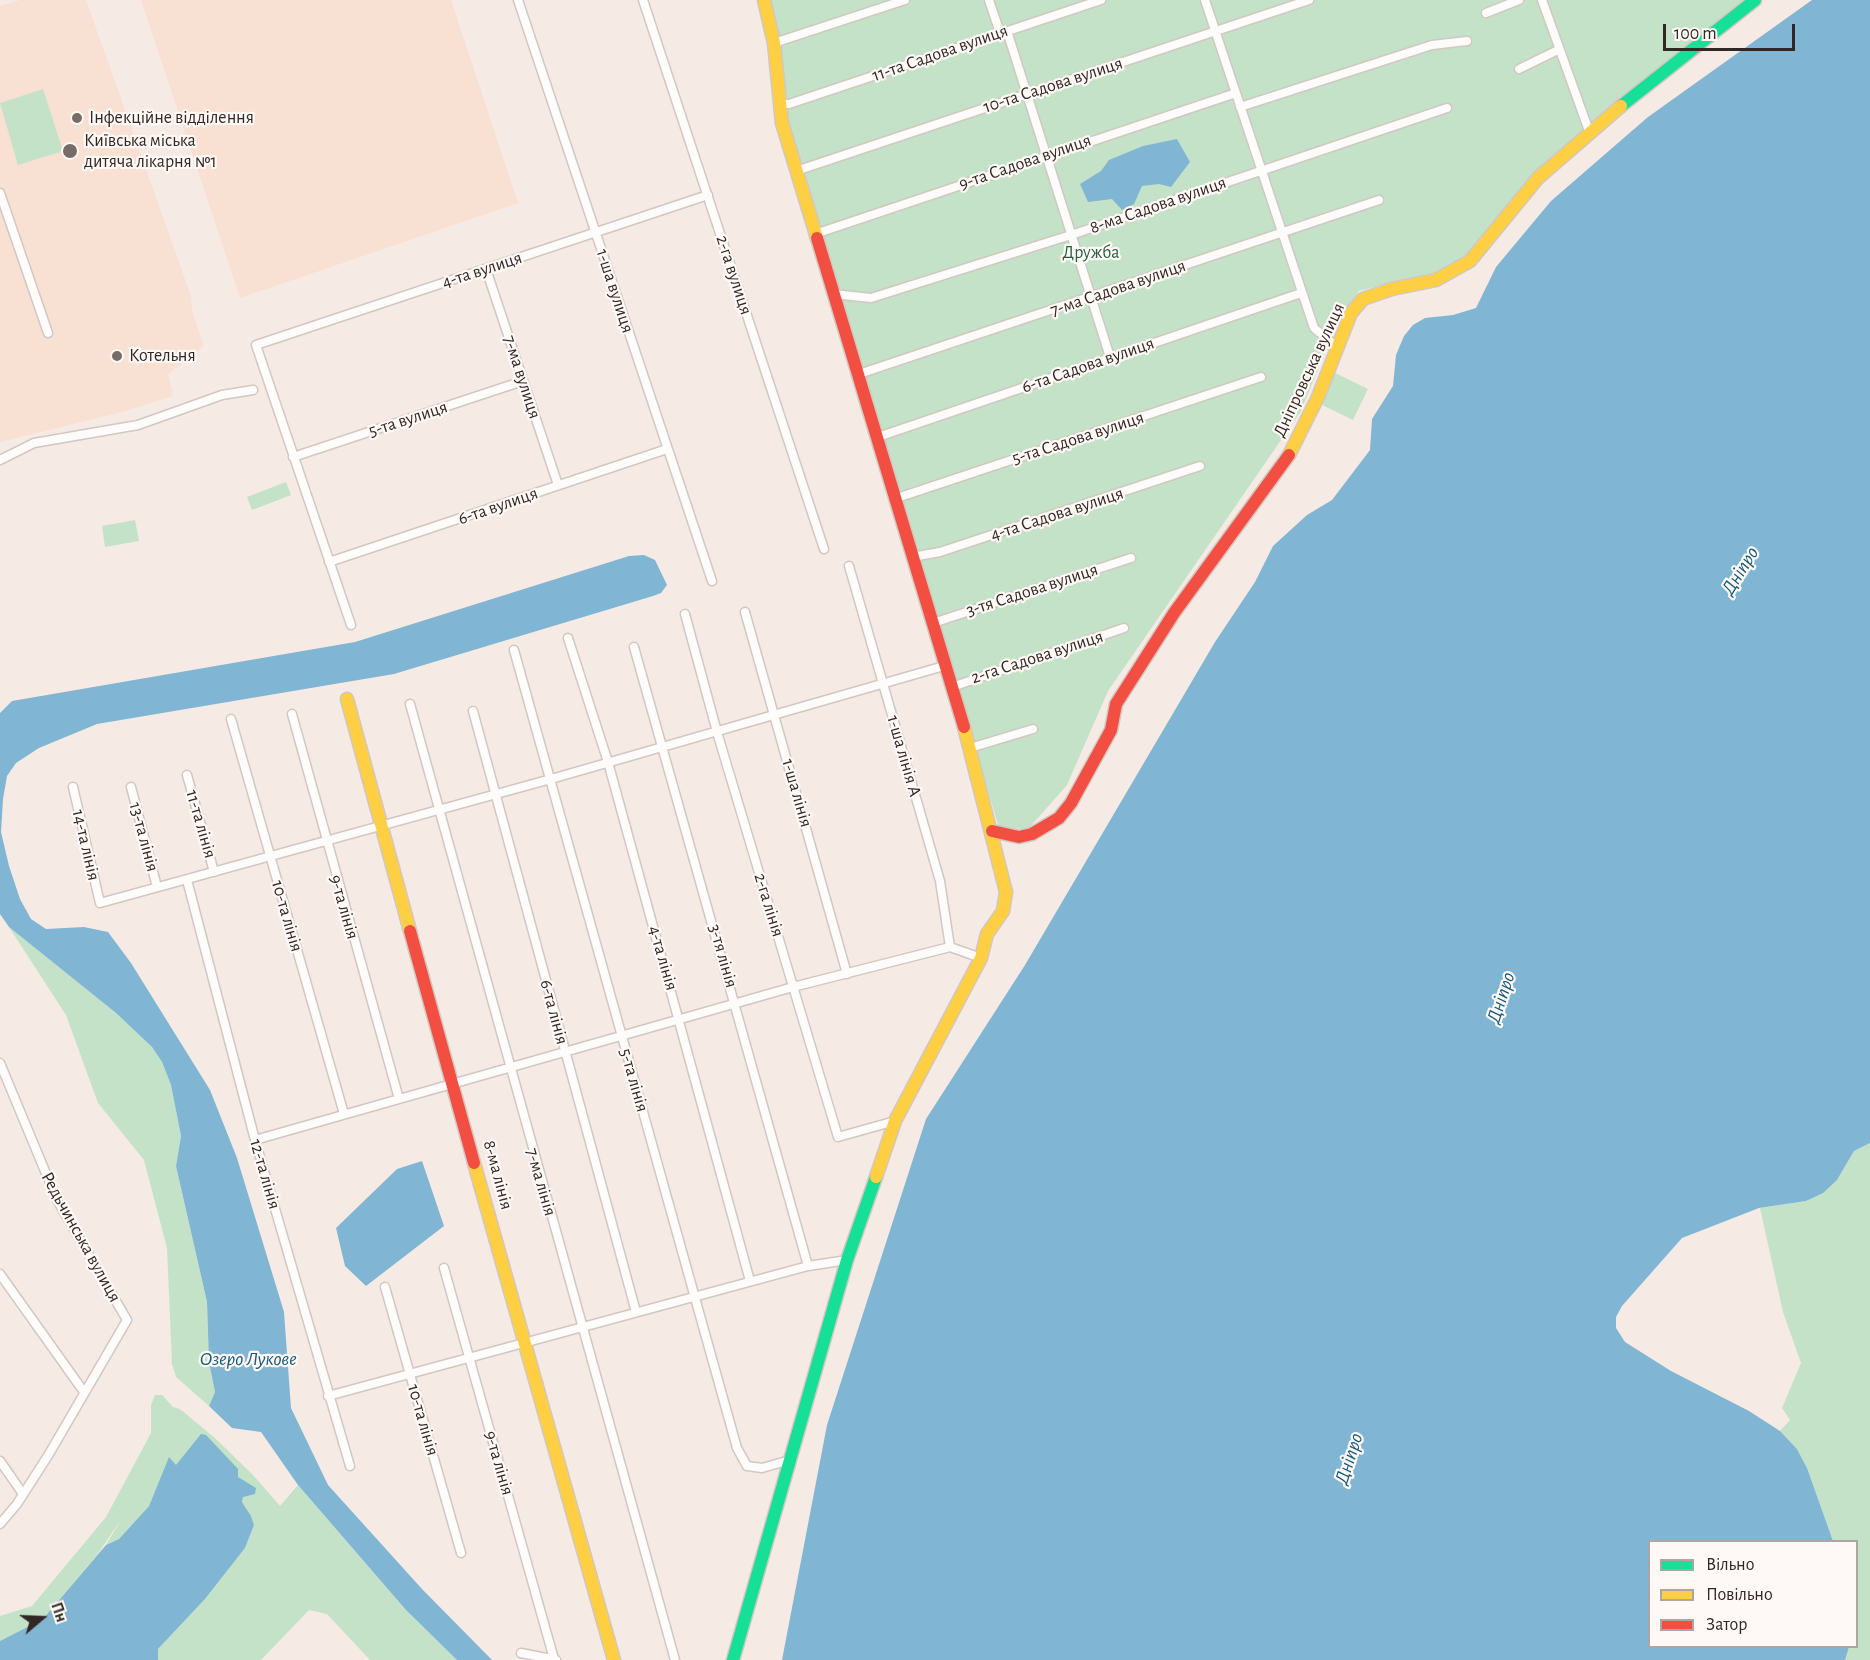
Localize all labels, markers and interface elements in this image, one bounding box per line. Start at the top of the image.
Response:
scale bar [1666,12,1798,50]
street label: 11-та Садова вулиця [869,20,1011,86]
text: 100 m [1674,25,1717,43]
street label: 10-та Садова вулиця [980,52,1126,118]
place label: Інфекційне відділення [89,107,254,129]
marker: Інфекційне відділення [70,111,84,125]
street label: 9-та Садова вулиця [956,129,1094,195]
place label: Київська міська дитяча лікарня №1 [84,130,217,172]
marker: Київська міська дитяча лікарня №1 [61,142,79,160]
street label: 8-ма Садова вулиця [1087,172,1229,238]
street label: 2-га вулиця [711,233,757,317]
park label: Дружба [1062,242,1120,264]
street label: 1-ша вулиця [591,246,639,336]
street label: 4-та вулиця [439,247,525,293]
street label: 7-ма Садова вулиця [1047,255,1189,321]
street label: Дніпровська вулиця [1268,300,1350,440]
street label: 6-та Садова вулиця [1019,332,1157,398]
street label: 7-ма вулиця [498,333,546,421]
place label: Котельня [129,345,196,367]
marker: Котельня [110,349,124,363]
street label: 5-та вулиця [366,396,450,442]
street label: 5-та Садова вулиця [1009,407,1147,469]
street label: 6-та вулиця [455,482,541,530]
street label: 4-та Садова вулиця [988,482,1126,546]
water label: Дніпро [1716,542,1764,600]
street label: 3-тя Садова вулиця [963,559,1101,621]
street label: 2-га Садова вулиця [968,625,1106,689]
street label: 1-ша лінія А [882,713,926,799]
street label: 1-ша лінія [777,756,817,830]
street label: 11-та лінія [181,787,221,861]
street label: 13-та лінія [124,800,164,874]
street label: 14-та лінія [67,807,105,883]
street label: 2-га лінія [749,871,789,939]
street label: 9-та лінія [325,872,363,942]
street label: 10-та лінія [267,878,307,954]
street label: 3-тя лінія [704,922,742,990]
street label: 4-та лінія [643,923,683,993]
water label: Дніпро [1481,969,1521,1027]
street label: 6-та лінія [535,977,573,1047]
street label: 5-та лінія [615,1046,653,1114]
street label: 12-та лінія [245,1136,285,1212]
street label: 8-ма лінія [478,1138,518,1212]
street label: 7-ма лінія [521,1146,561,1218]
street label: Редьчинська вулиця [36,1168,126,1306]
water label: Озеро Лукове [199,1347,297,1371]
street label: 10-та лінія [403,1382,443,1458]
street label: 9-та лінія [480,1428,518,1498]
water label: Дніпро [1329,1430,1369,1488]
legend [1648,1540,1858,1648]
text: Вільно [1706,1556,1754,1574]
text: Повільно [1706,1586,1773,1604]
north arrow [12,1588,72,1648]
text: Пн [48,1600,70,1624]
text: Затор [1706,1616,1747,1634]

